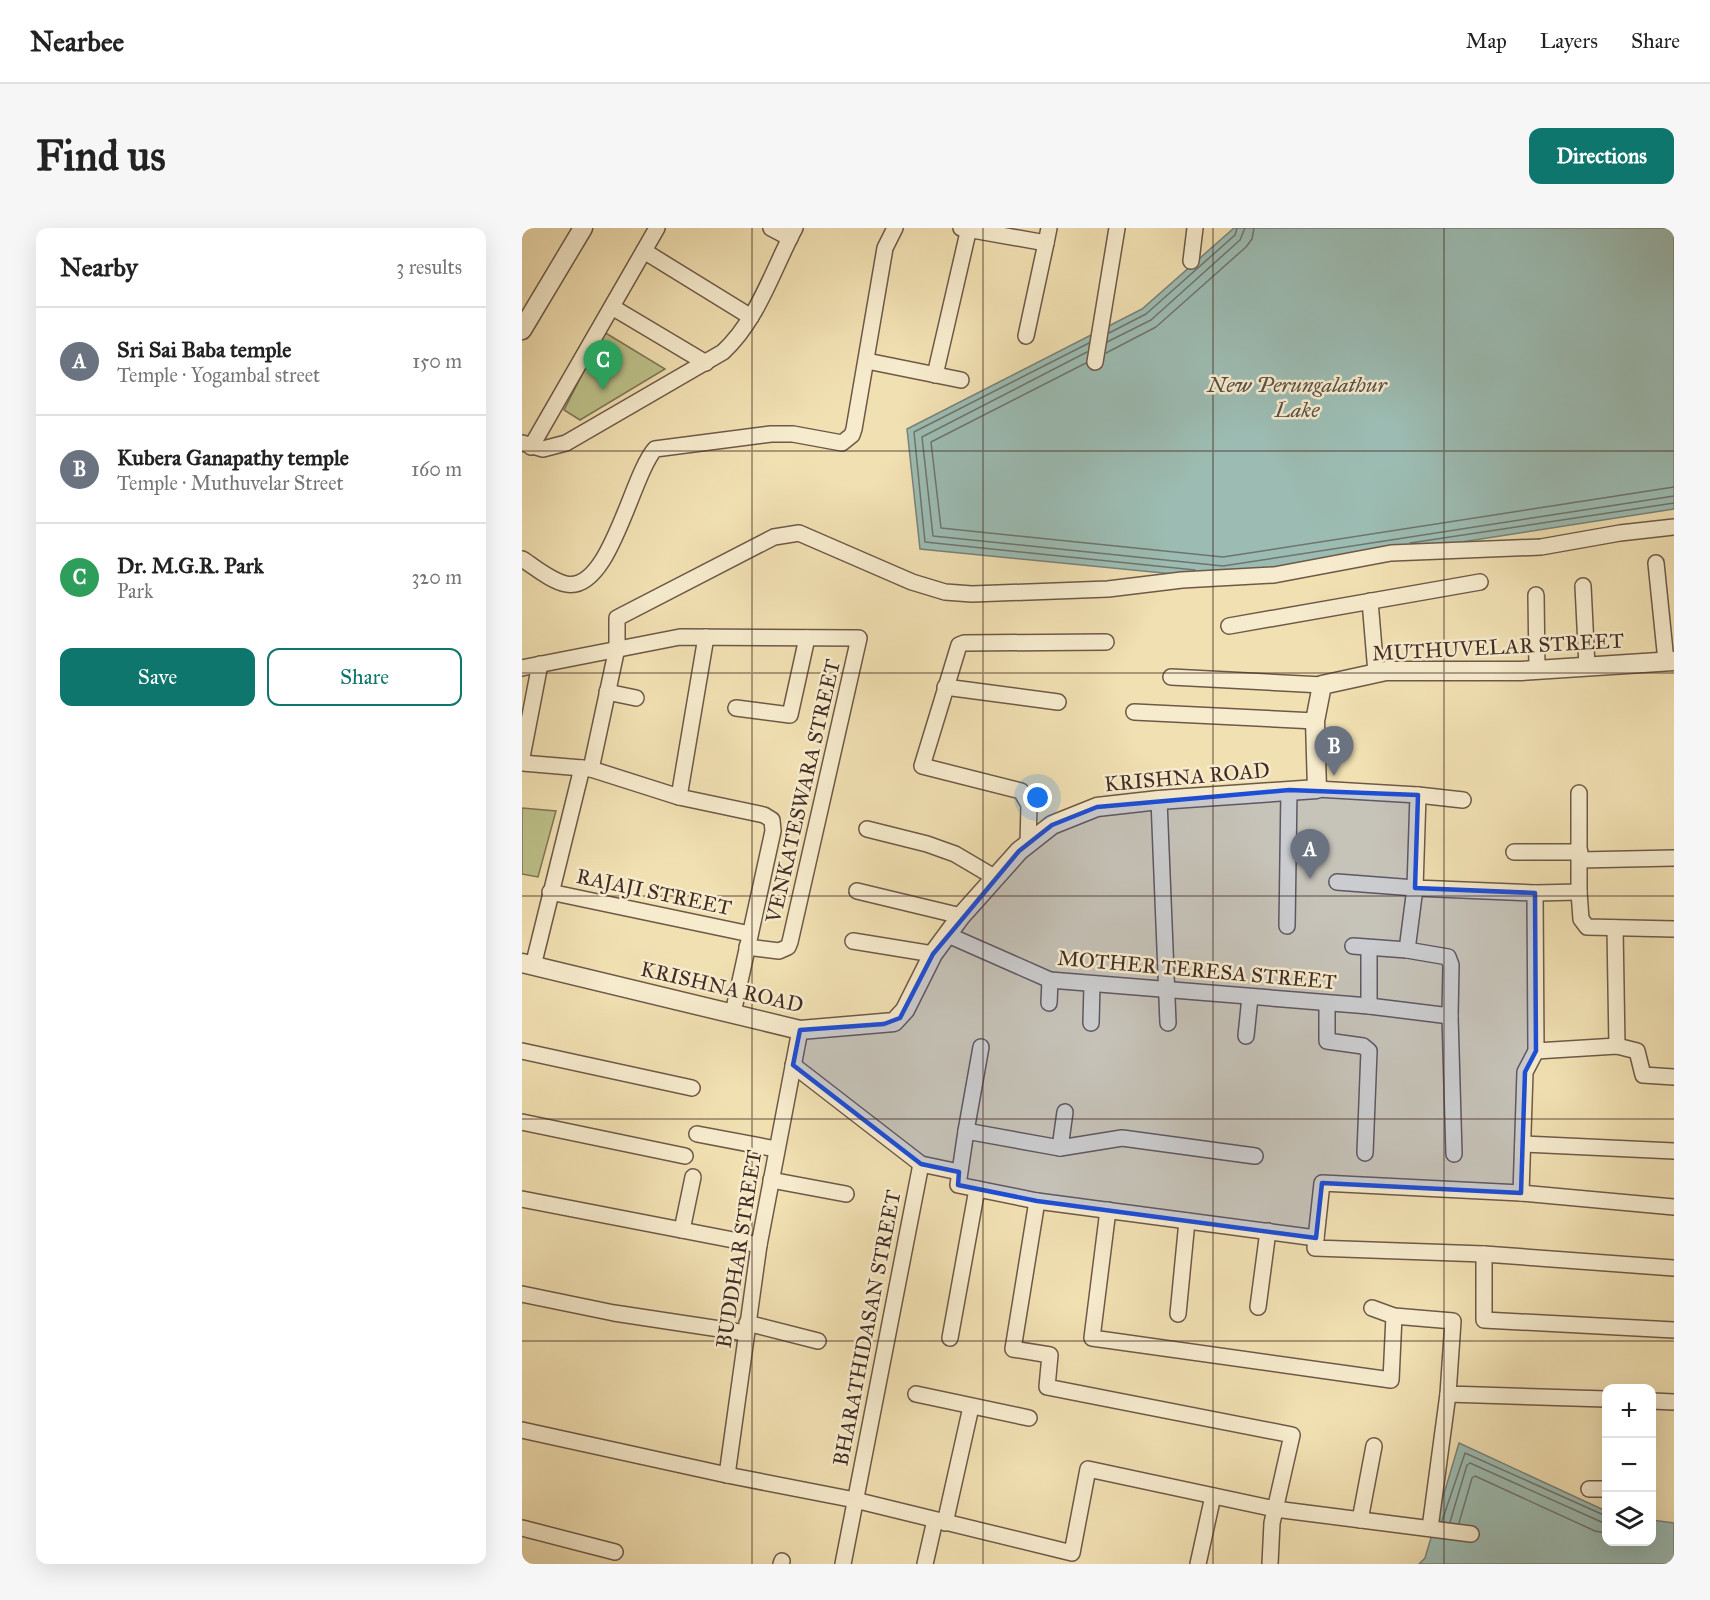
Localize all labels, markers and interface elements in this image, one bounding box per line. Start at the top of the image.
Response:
text: Nearbee [30,24,124,59]
text: Map [1466,28,1507,54]
text: Layers [1540,28,1598,54]
text: Share [1631,28,1680,54]
button: Directions [1529,128,1674,184]
text: Find us [36,130,166,182]
text: Nearby [60,251,138,283]
text: 3 results [396,255,462,279]
text: Sri Sai Baba temple [117,336,291,363]
pin: C [584,340,622,390]
text: A [73,349,86,373]
text: 150 m [412,349,462,373]
text: Temple · Yogambal street [117,363,320,387]
water label: New Perungalathur Lake [1205,371,1389,423]
text: Kubera Ganapathy temple [117,444,349,471]
text: B [73,457,86,481]
text: 160 m [411,457,462,481]
text: Temple · Muthuvelar Street [117,471,344,495]
text: Dr. M.G.R. Park [117,552,264,579]
text: C [73,565,86,589]
text: 320 m [411,565,462,589]
text: Park [117,579,153,603]
street label: MUTHUVELAR STREET [1371,627,1625,667]
button: Save [60,648,255,706]
button: Share [267,648,462,706]
street label: VENKATESWARA STREET [760,657,846,926]
pin: B [1314,726,1354,776]
street label: KRISHNA ROAD [1103,757,1271,797]
your location [1023,783,1052,812]
pin: A [1290,830,1330,879]
street label: RAJAJI STREET [574,863,734,921]
street label: MOTHER TERESA STREET [1056,945,1338,995]
street label: KRISHNA ROAD [638,956,806,1018]
street label: BUDDHAR STREET [710,1148,768,1350]
street label: BHARATHIDASAN STREET [827,1188,907,1468]
map controls [1602,1384,1656,1546]
button: + [1602,1384,1656,1438]
button: − [1602,1438,1656,1492]
button: layers [1602,1492,1656,1546]

